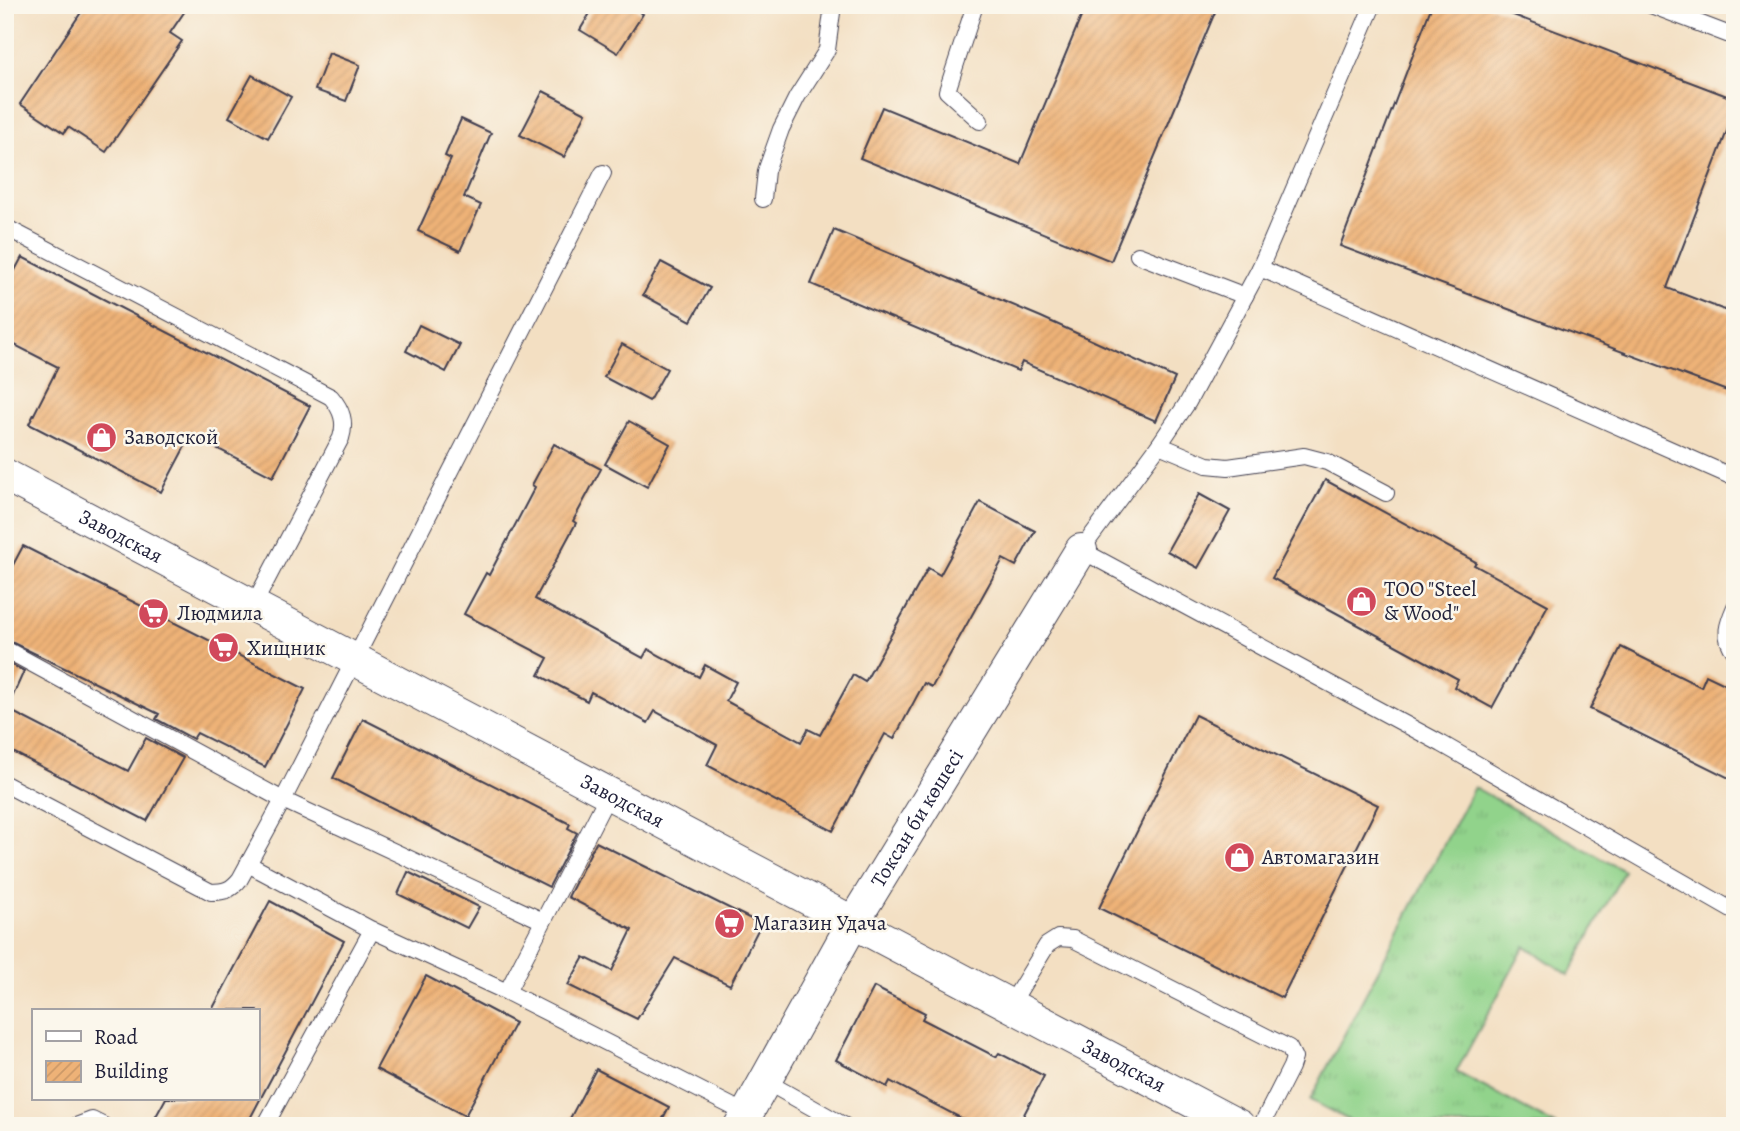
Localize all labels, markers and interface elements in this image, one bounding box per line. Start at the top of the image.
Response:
shop icon: Заводской [84,420,118,454]
place label: Заводской [124,423,218,451]
street label: Заводская [74,502,168,570]
place label: TOO "Steel & Wood" [1384,575,1476,627]
shop icon: TOO "Steel & Wood" [1344,584,1378,618]
supermarket icon: Людмила [137,596,171,630]
place label: Людмила [177,599,263,627]
supermarket icon: Хищник [207,631,241,665]
place label: Хищник [247,634,326,662]
street label: Токсан би көшесі [864,744,970,892]
street label: Заводская [576,767,669,834]
shop icon: Автомагазин [1222,840,1256,874]
place label: Автомагазин [1261,843,1380,871]
supermarket icon: Магазин Удача [713,906,747,940]
place label: Магазин Удача [753,909,887,937]
legend [32,1009,259,1100]
text: Road [94,1023,138,1051]
street label: Заводская [1077,1032,1171,1099]
text: Building [94,1057,169,1085]

